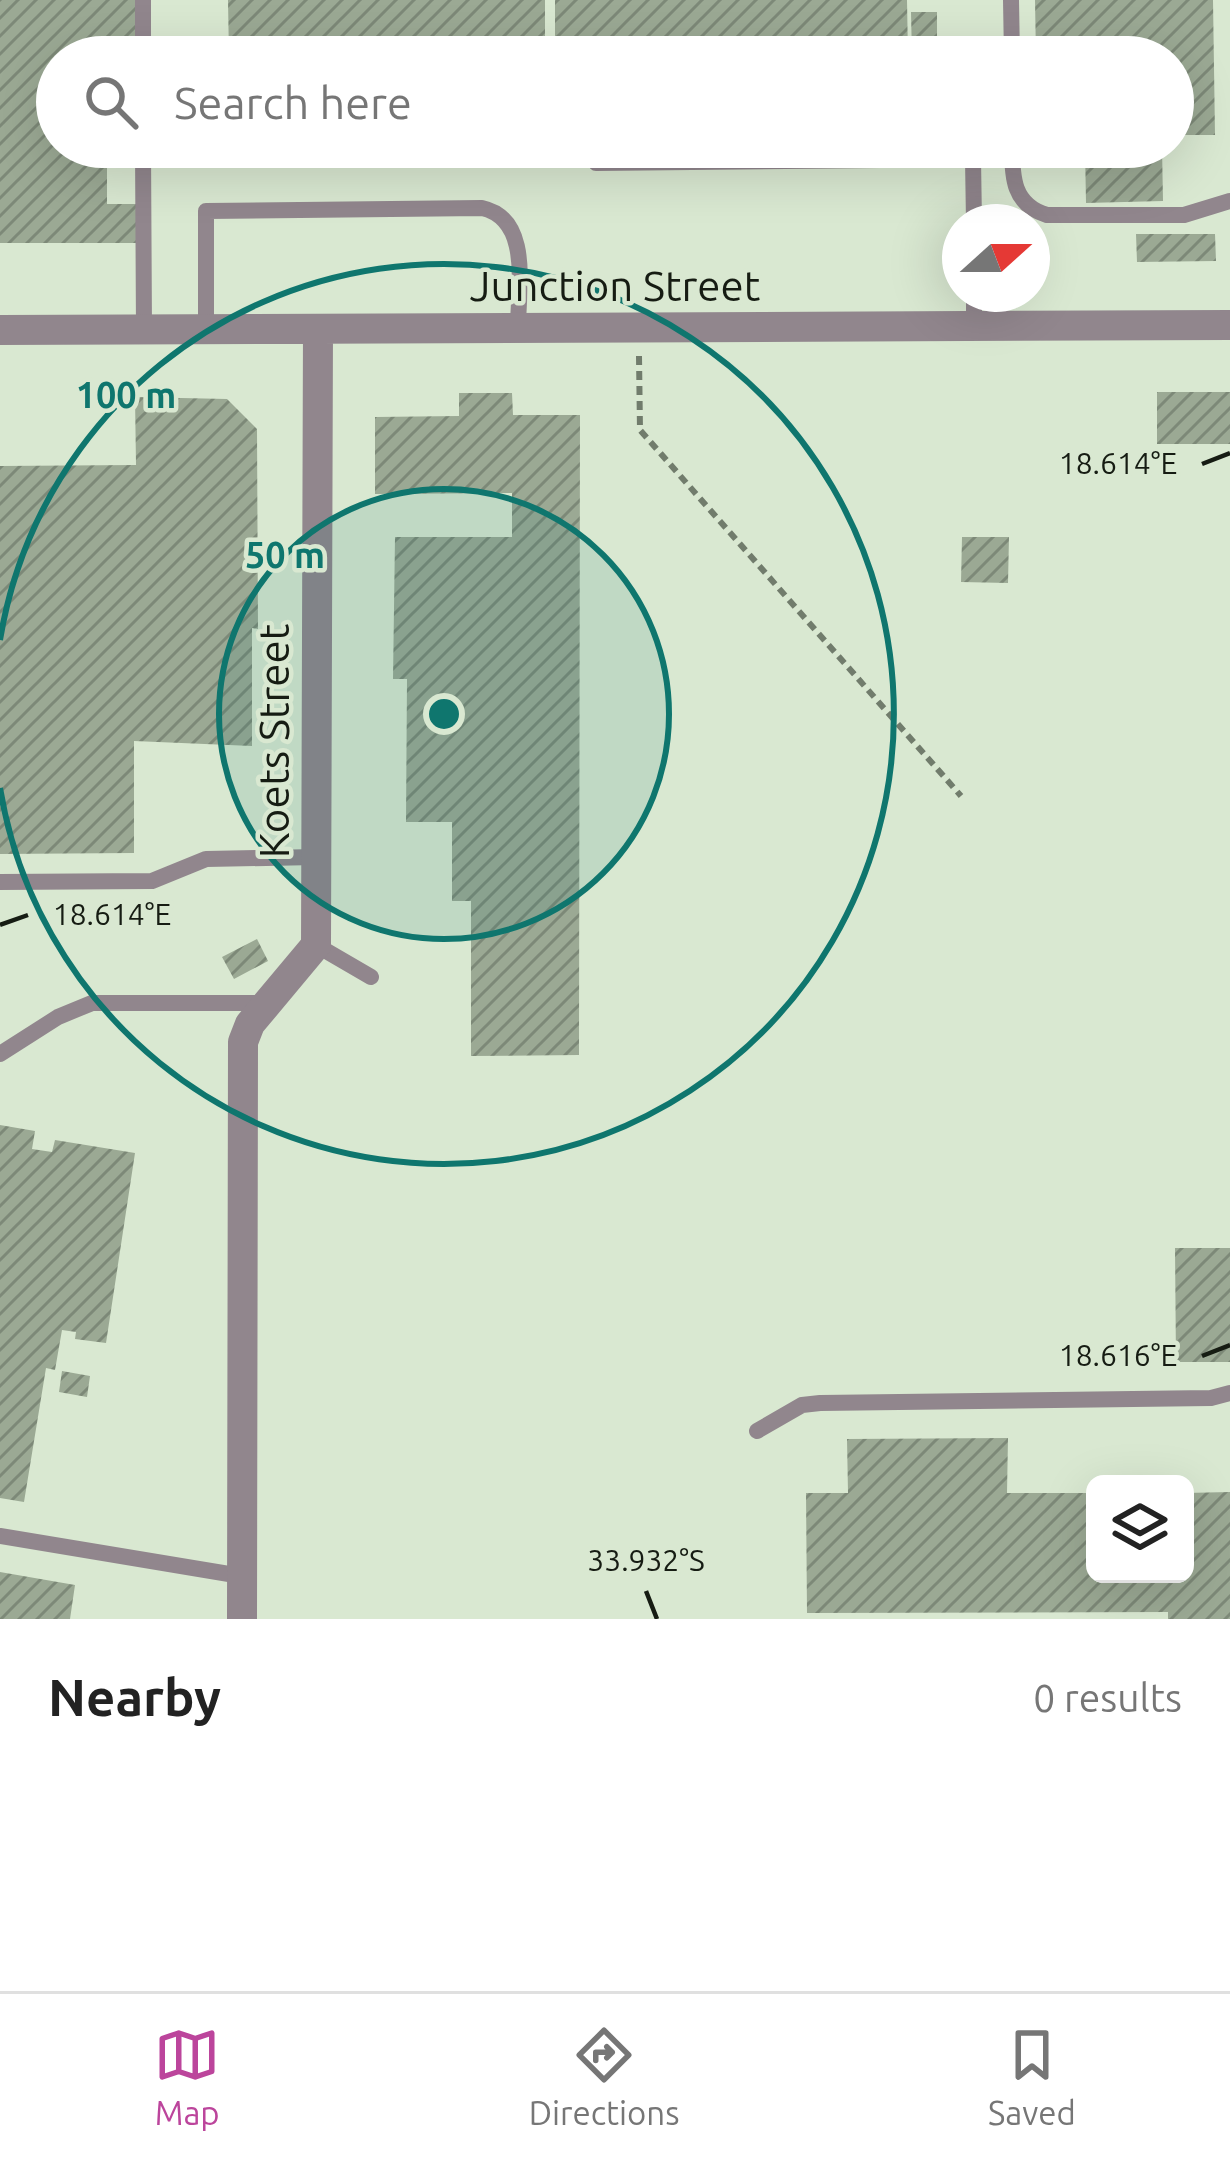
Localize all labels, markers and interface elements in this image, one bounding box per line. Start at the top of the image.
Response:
search box [36,36,1194,168]
icon: search [78,69,144,135]
text: Search here [174,77,412,128]
north arrow [942,204,1050,312]
street label: Junction Street [470,262,760,309]
text: 100 m [76,374,176,415]
text: 18.614°E [1059,446,1177,480]
text: 50 m [245,534,325,575]
street label: Koets Street [250,624,297,858]
centre of rings [423,693,465,735]
text: 18.614°E [53,897,171,931]
text: 18.616°E [1059,1338,1177,1372]
map controls [1086,1475,1194,1583]
button: layers [1086,1475,1194,1583]
text: 33.932°S [587,1543,705,1577]
text: Nearby [48,1668,221,1726]
text: 0 results [1033,1676,1182,1719]
tab: Map [154,2022,220,2131]
tab: Directions [529,2022,679,2131]
tab: Saved [988,2022,1076,2131]

